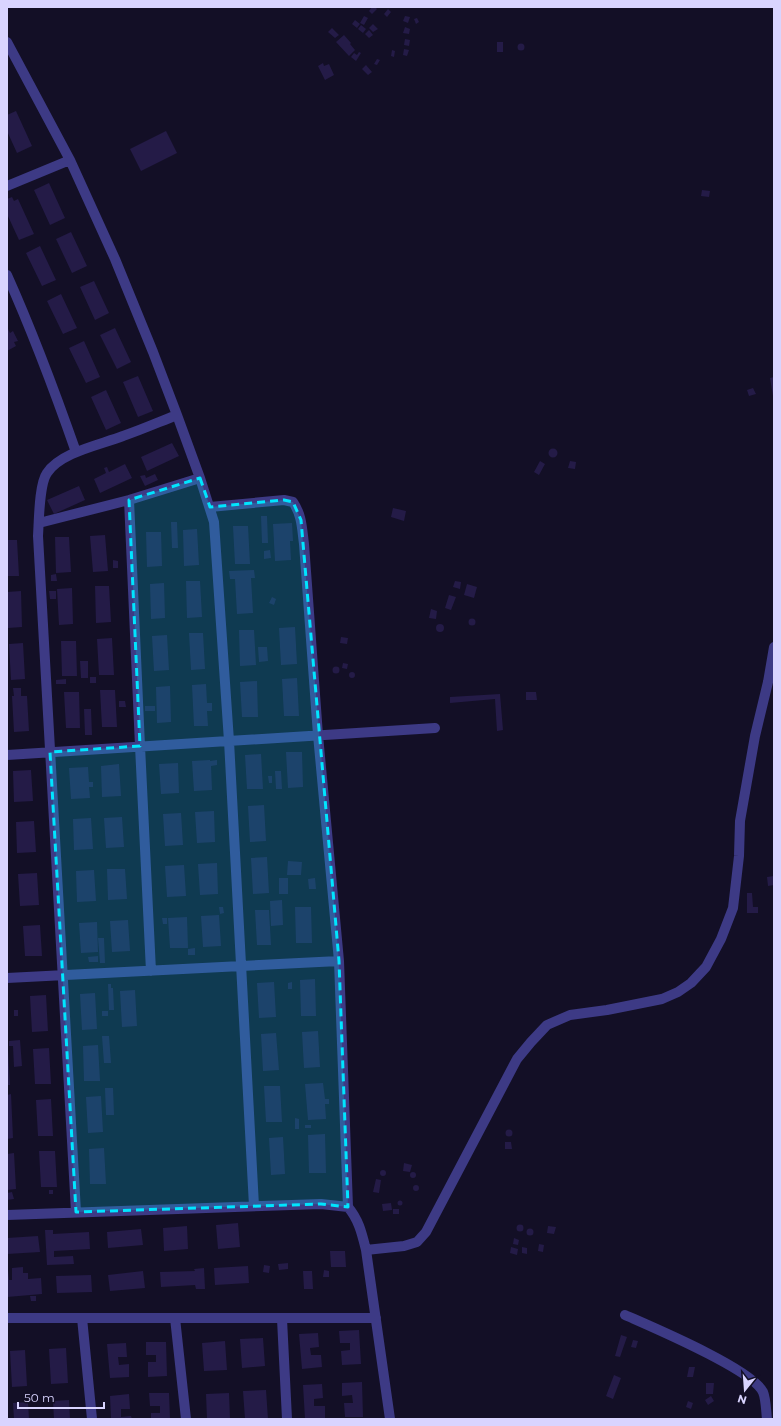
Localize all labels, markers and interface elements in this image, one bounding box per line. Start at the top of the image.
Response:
north arrow [725,1370,765,1410]
scale bar [18,1384,104,1410]
text: 50 m [24,1390,55,1405]
text: N [736,1392,748,1408]

